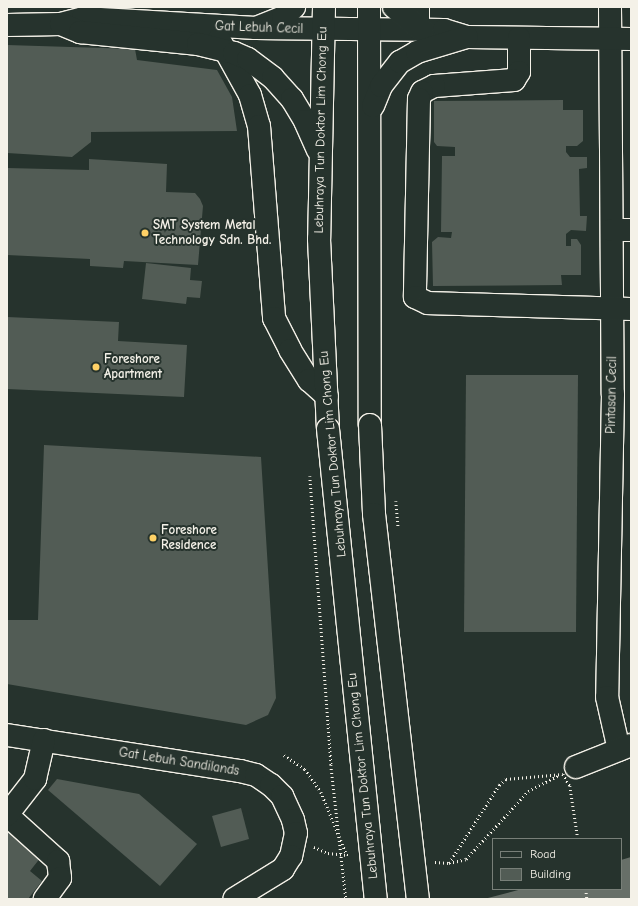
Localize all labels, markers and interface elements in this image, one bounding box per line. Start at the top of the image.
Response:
street label: Gat Lebuh Cecil [215,19,303,37]
street label: Lebuhraya Tun Doktor Lim Chong Eu [311,26,331,234]
place label: SMT System Metal Technology Sdn. Bhd. [153,218,271,249]
marker: SMT System Metal Technology Sdn. Bhd. [140,228,150,238]
street label: Lebuhraya Tun Doktor Lim Chong Eu [316,350,350,558]
place label: Foreshore Apartment [104,352,162,383]
street label: Pintasan Cecil [604,356,620,434]
marker: Foreshore Apartment [91,362,101,372]
place label: Foreshore Residence [161,523,217,554]
marker: Foreshore Residence [148,533,158,543]
street label: Lebuhraya Tun Doktor Lim Chong Eu [344,672,382,880]
street label: Gat Lebuh Sandilands [118,745,240,779]
legend [492,838,622,890]
text: Road [530,847,556,861]
text: Building [530,867,571,881]

